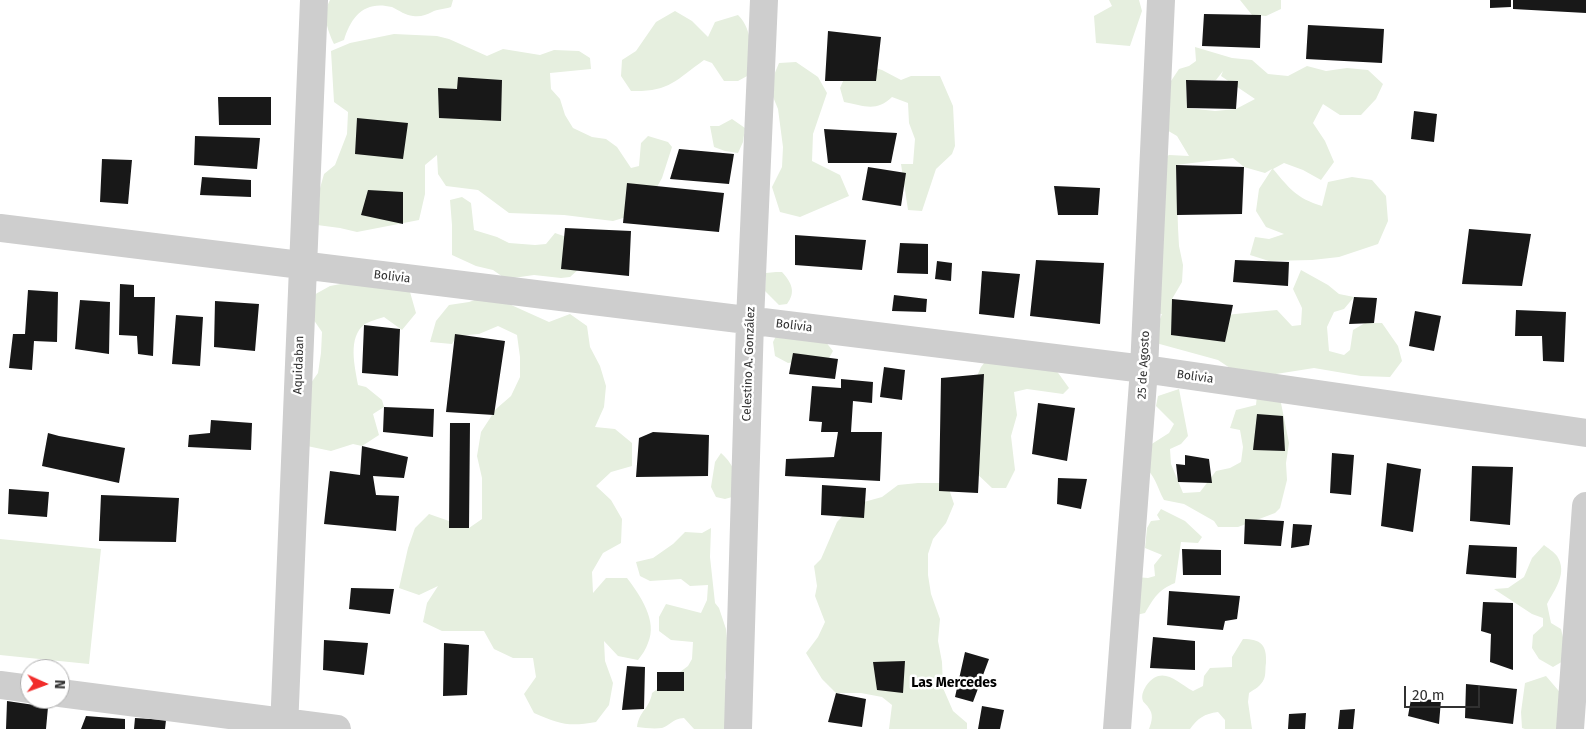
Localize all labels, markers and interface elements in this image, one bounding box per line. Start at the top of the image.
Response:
street label: Bolivia [373,268,411,286]
street label: Celestino A. González [740,306,758,422]
street label: Bolivia [775,317,813,335]
street label: 25 de Agosto [1135,330,1153,400]
street label: Aquidaban [291,335,307,395]
street label: Bolivia [1176,367,1214,387]
north arrow [20,659,70,709]
district label: Las Mercedes [911,675,997,691]
scale bar [1406,676,1482,708]
text: N [51,680,68,689]
text: 20 m [1412,686,1445,704]

